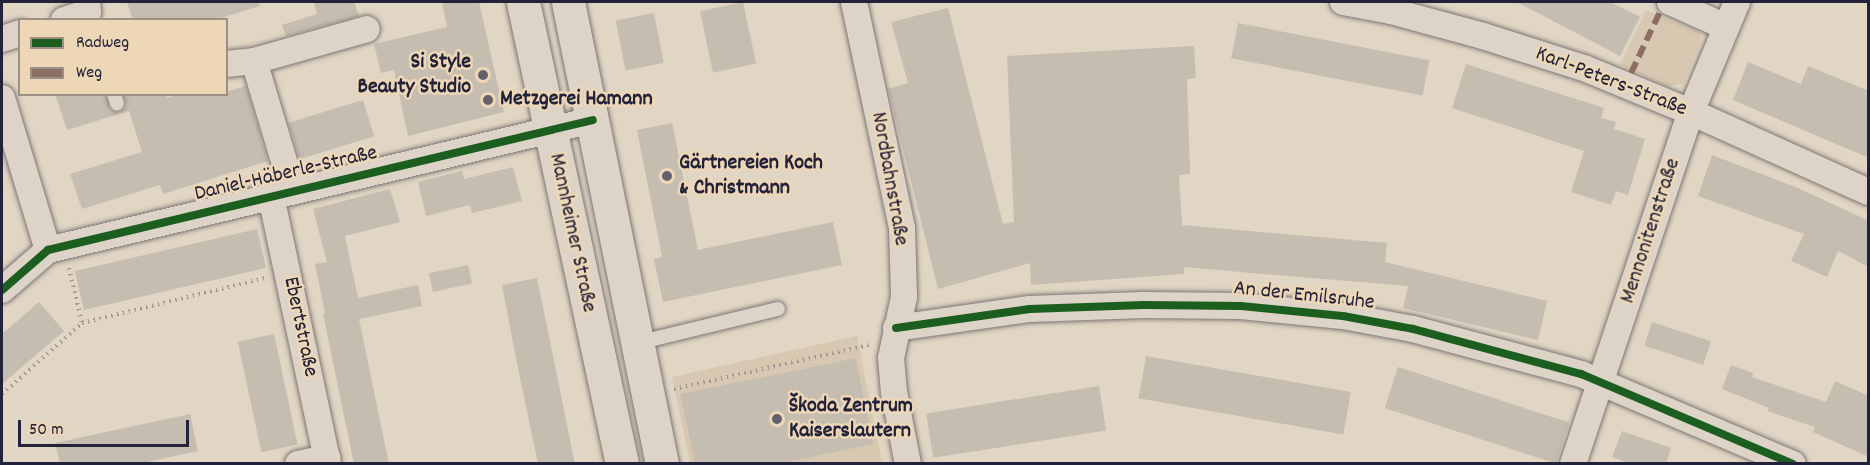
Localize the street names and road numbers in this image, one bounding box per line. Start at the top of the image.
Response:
street label: Karl-Peters-Straße [1531,41,1691,123]
street label: Nordbahnstraße [864,110,914,248]
street label: Daniel-Häberle-Straße [192,140,380,208]
street label: Mannheimer Straße [542,151,602,315]
street label: Mennonitenstraße [1615,155,1687,307]
street label: Ebertstraße [277,275,323,379]
street label: An der Emilsruhe [1232,275,1376,317]

